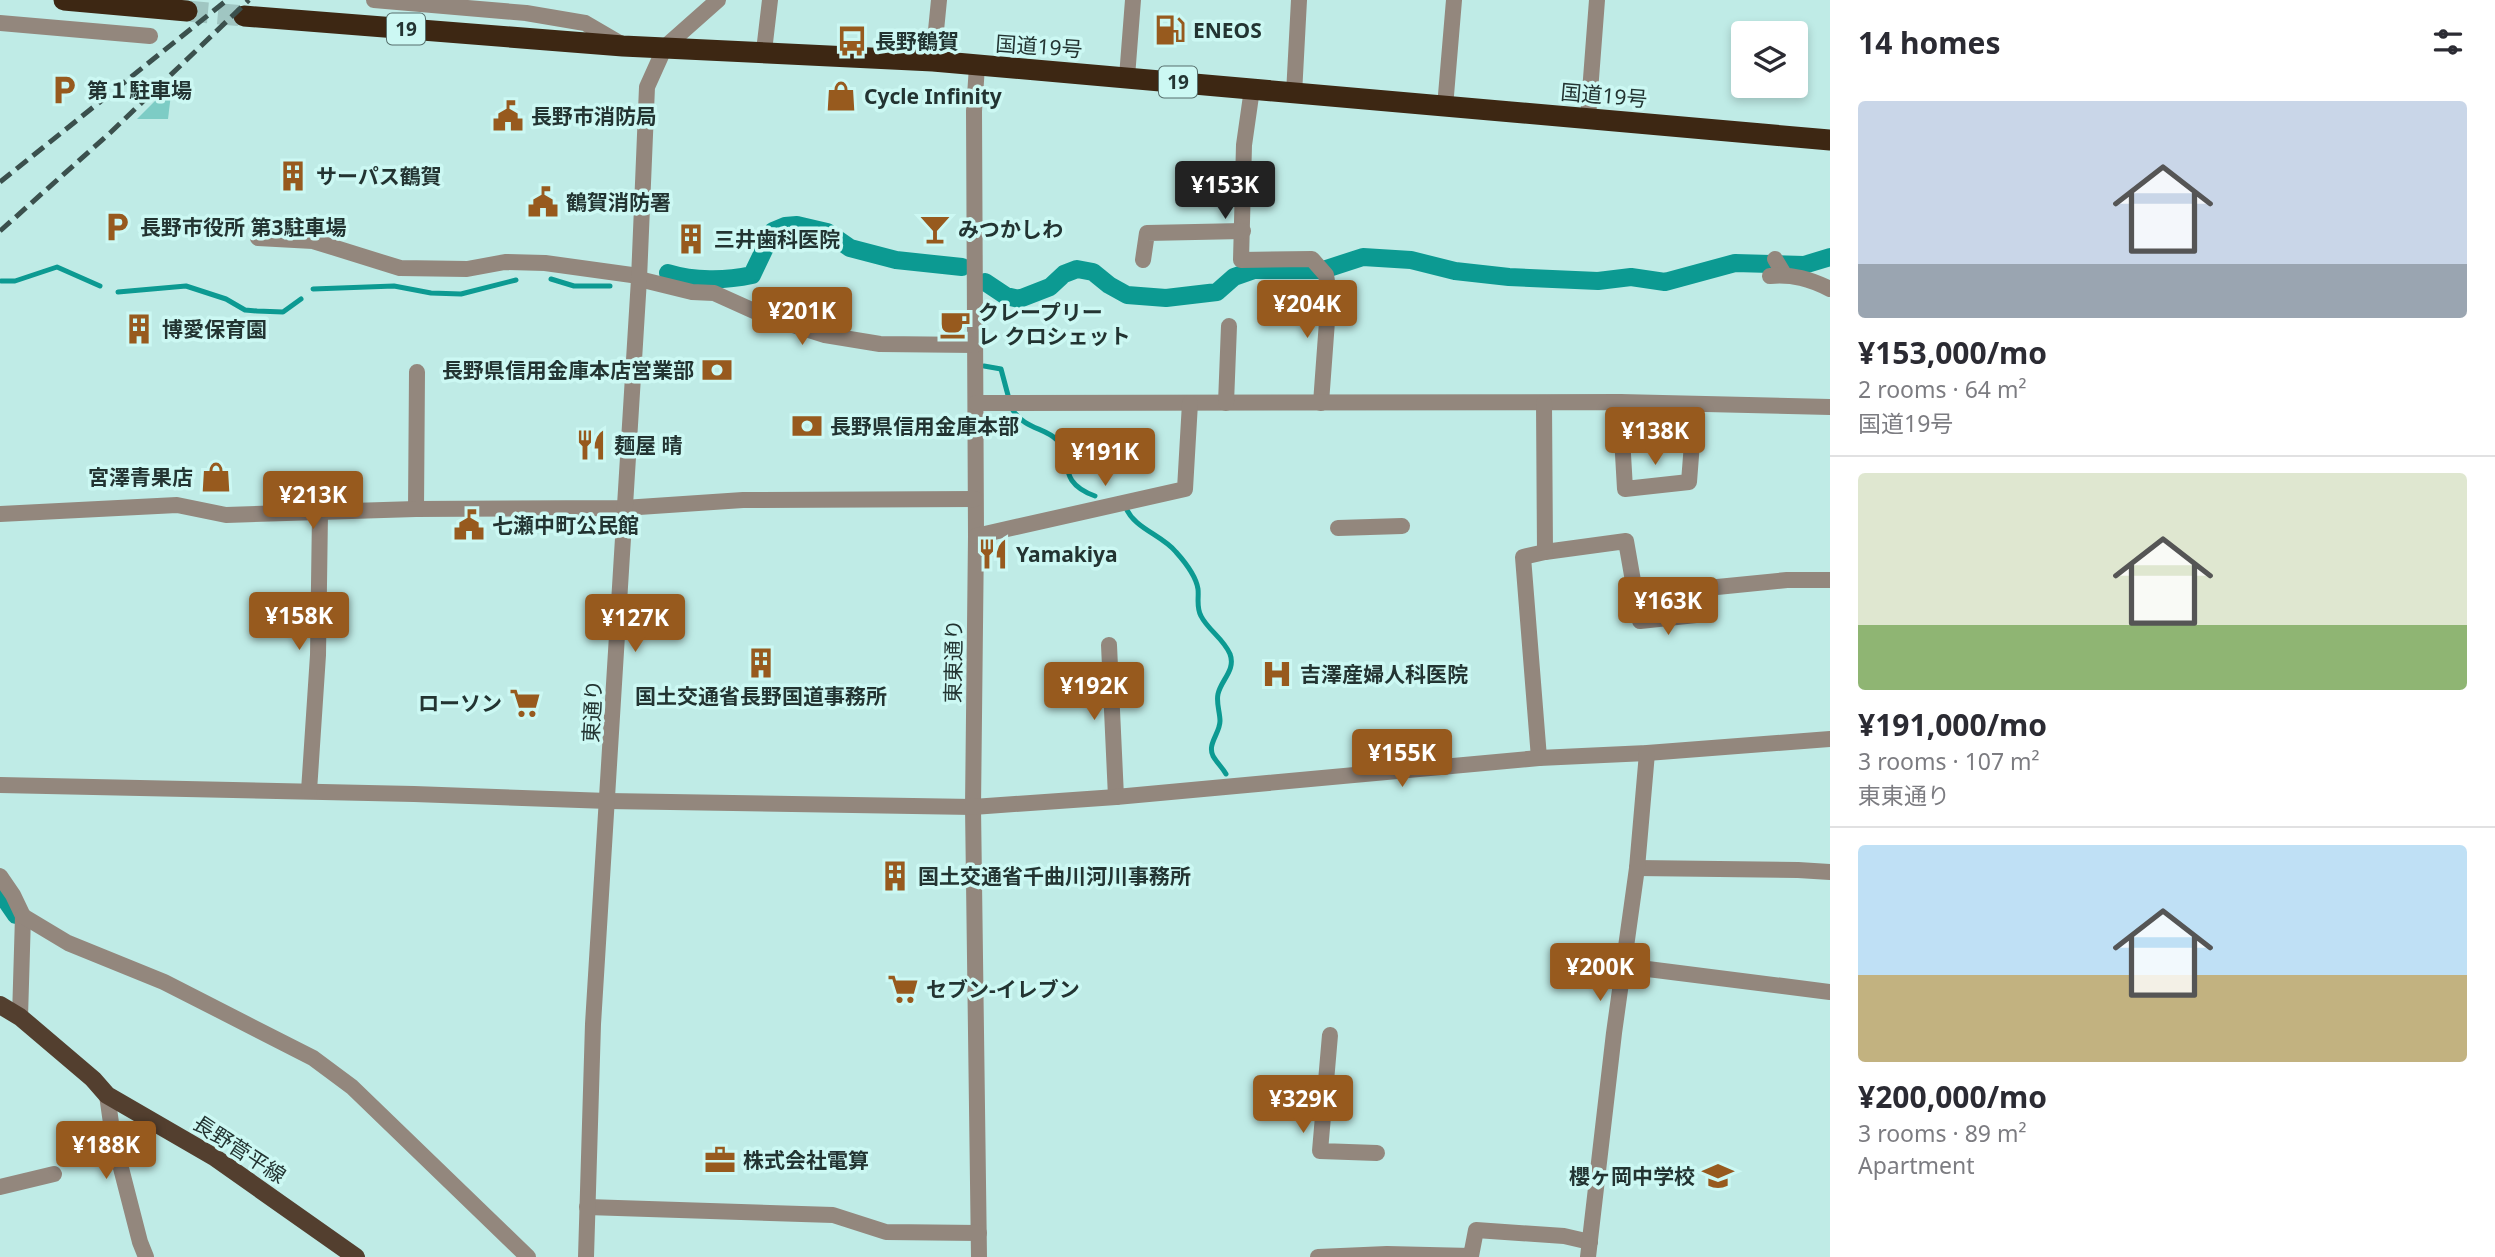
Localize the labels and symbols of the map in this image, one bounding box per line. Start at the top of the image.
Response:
fuel station icon: ENEOS [1153,13,1187,47]
road number: 19 [387,14,425,44]
place label: ENEOS [1193,16,1262,44]
bus stop icon: 長野鶴賀 [835,24,869,58]
place label: 長野鶴賀 [875,27,959,55]
street label: 国道19号 [995,29,1083,63]
road number: 19 [1159,66,1197,97]
parking icon: 第１駐車場 [47,73,81,107]
place label: 第１駐車場 [87,76,192,104]
street label: 国道19号 [1559,77,1649,113]
shop icon: Cycle Infinity [824,79,858,113]
place label: Cycle Infinity [864,82,1002,110]
public building icon: 長野市消防局 [491,99,525,133]
place label: 長野市消防局 [531,102,657,130]
building icon: サーパス鶴賀 [276,159,310,193]
place label: サーパス鶴賀 [316,162,442,190]
pin: ¥153K [1176,162,1274,221]
public building icon: 鶴賀消防署 [526,185,560,219]
place label: 鶴賀消防署 [566,188,671,216]
parking icon: 長野市役所 第3駐車場 [100,210,134,244]
bar icon: みつかしわ [918,212,952,246]
place label: 長野市役所 第3駐車場 [140,213,346,241]
place label: みつかしわ [958,215,1063,243]
building icon: 三井歯科医院 [674,222,708,256]
place label: 三井歯科医院 [714,225,840,253]
pin: ¥204K [1258,280,1356,340]
pin: ¥201K [753,288,851,347]
place label: クレープリー レ クロシェット [978,298,1130,350]
cafe icon: クレープリー レ クロシェット [938,307,972,341]
building icon: 博愛保育園 [122,312,156,346]
place label: 博愛保育園 [162,315,267,343]
bank icon: 長野県信用金庫本店営業部 [700,353,734,387]
place label: 長野県信用金庫本店営業部 [442,356,694,384]
pin: ¥138K [1606,407,1704,467]
bank icon: 長野県信用金庫本部 [790,409,824,443]
place label: 長野県信用金庫本部 [830,412,1019,440]
restaurant icon: 麺屋 晴 [574,428,608,462]
pin: ¥191K [1056,428,1154,488]
place label: 麺屋 晴 [614,431,682,459]
shop icon: 宮澤青果店 [199,460,233,494]
place label: 宮澤青果店 [88,463,193,491]
pin: ¥213K [264,472,362,531]
public building icon: 七瀬中町公民館 [452,508,486,542]
place label: 七瀬中町公民館 [492,511,639,539]
restaurant icon: Yamakiya [976,537,1010,571]
place label: Yamakiya [1016,540,1118,568]
pin: ¥163K [1619,578,1717,637]
pin: ¥158K [250,592,348,652]
pin: ¥127K [586,594,684,654]
street label: 東東通り [938,619,968,703]
building icon: 国土交通省長野国道事務所 [744,646,778,680]
hospital icon: 吉澤産婦人科医院 [1260,657,1294,691]
place label: 吉澤産婦人科医院 [1300,660,1468,688]
pin: ¥192K [1045,662,1143,722]
street label: 東通り [576,679,608,743]
place label: 国土交通省長野国道事務所 [635,682,887,710]
supermarket icon: ローソン [508,686,542,720]
place label: ローソン [418,689,502,717]
pin: ¥155K [1353,730,1451,789]
building icon: 国土交通省千曲川河川事務所 [878,859,912,893]
place label: 国土交通省千曲川河川事務所 [918,862,1191,890]
pin: ¥200K [1551,944,1649,1003]
supermarket icon: セブン-イレブン [886,972,920,1006]
place label: セブン-イレブン [926,975,1080,1003]
pin: ¥329K [1254,1076,1352,1135]
street label: 長野菅平線 [188,1109,292,1189]
pin: ¥188K [57,1122,155,1181]
office icon: 株式会社電算 [703,1143,737,1177]
place label: 株式会社電算 [743,1146,869,1174]
school or university icon: 櫻ヶ岡中学校 [1701,1159,1735,1193]
place label: 櫻ヶ岡中学校 [1569,1162,1695,1190]

